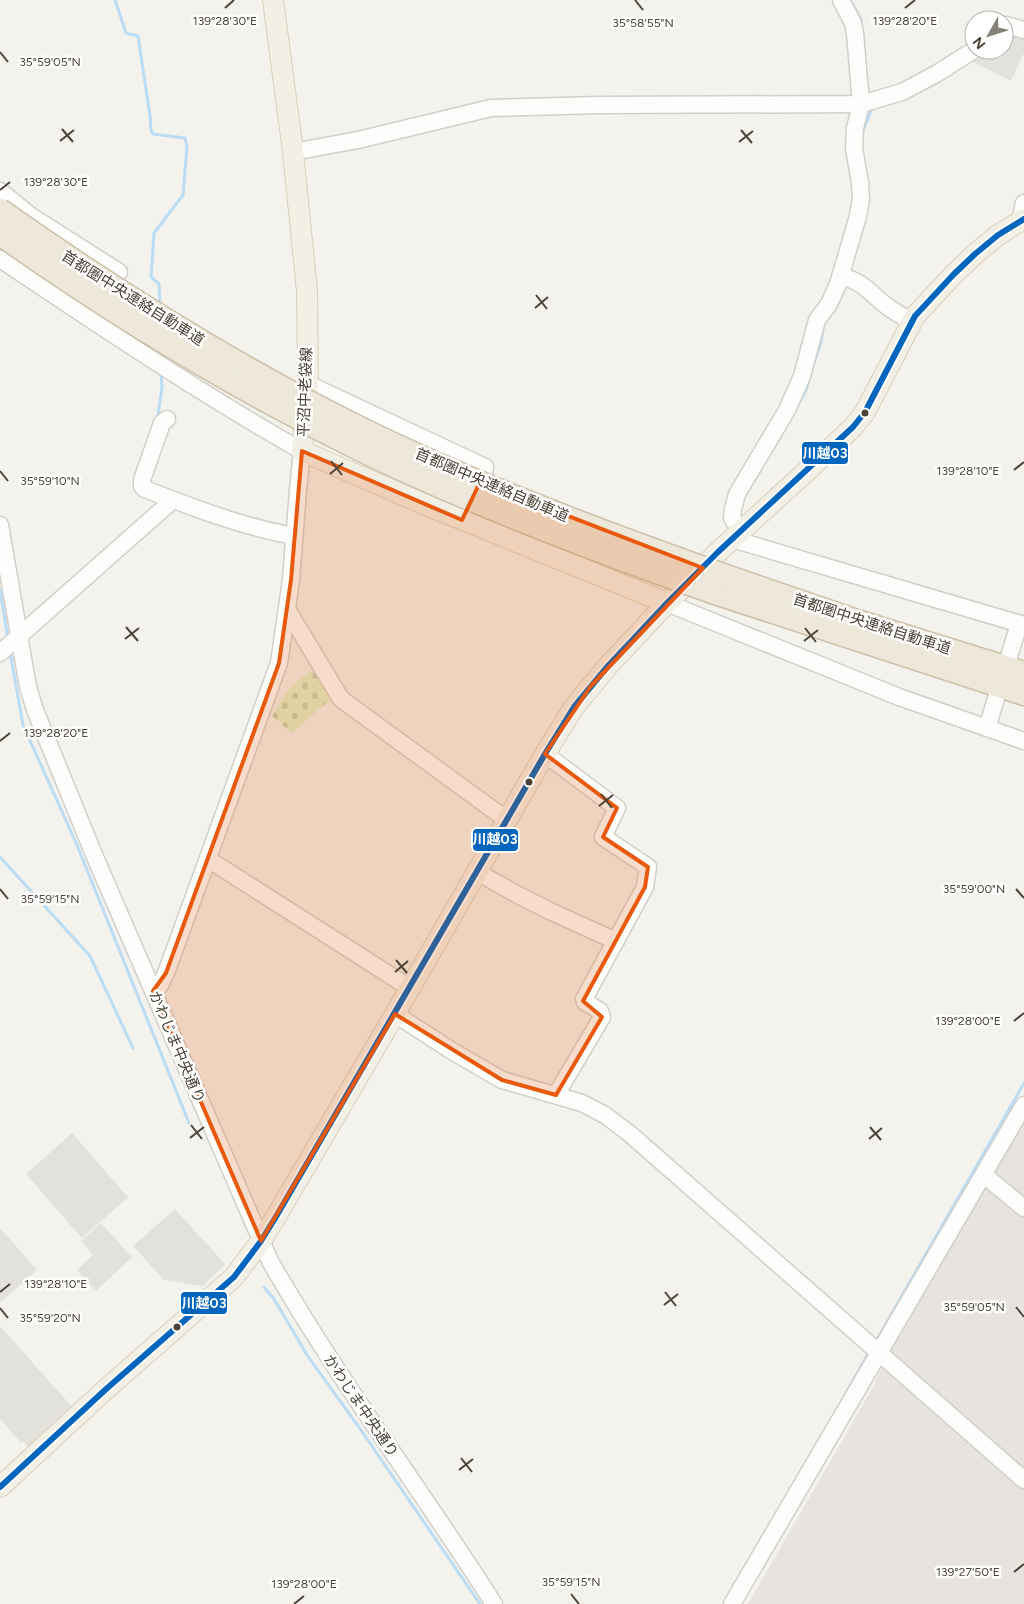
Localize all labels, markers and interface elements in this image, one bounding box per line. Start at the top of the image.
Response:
north arrow [964,10,1014,60]
text: 139°28'30"E [193,14,257,28]
text: 139°28'20"E [873,14,937,28]
text: 35°58'55"N [612,16,674,30]
text: N [969,33,989,52]
text: 35°59'05"N [19,55,81,69]
text: 139°28'30"E [24,175,88,189]
street label: 首都圏中央連絡自動車道 [58,247,208,349]
street label: 平沼中老袋線 [294,347,316,437]
unlabelled marker [860,408,870,418]
line badge: 川越03 [801,441,849,465]
street label: 首都圏中央連絡自動車道 [413,444,571,526]
text: 川越03 [803,445,848,462]
text: 139°28'10"E [937,464,999,478]
text: 35°59'10"N [20,474,80,488]
street label: 首都圏中央連絡自動車道 [791,590,953,658]
text: 139°28'20"E [24,726,88,740]
unlabelled marker [524,777,534,787]
line badge: 川越03 [472,828,519,852]
text: 川越03 [473,831,518,848]
text: 35°59'00"N [943,882,1005,896]
text: 35°59'15"N [21,892,79,906]
street label: かわじま中央通り [145,988,209,1106]
text: 139°28'00"E [935,1014,1001,1028]
text: 139°28'10"E [25,1277,87,1291]
line badge: 川越03 [180,1291,228,1315]
text: 川越03 [182,1295,227,1312]
text: 35°59'05"N [943,1300,1005,1314]
text: 35°59'20"N [19,1311,81,1325]
unlabelled marker [172,1322,182,1332]
street label: かわじま中央通り [320,1351,402,1461]
text: 139°27'50"E [936,1565,1000,1579]
text: 35°59'15"N [542,1575,600,1589]
text: 139°28'00"E [271,1577,337,1591]

